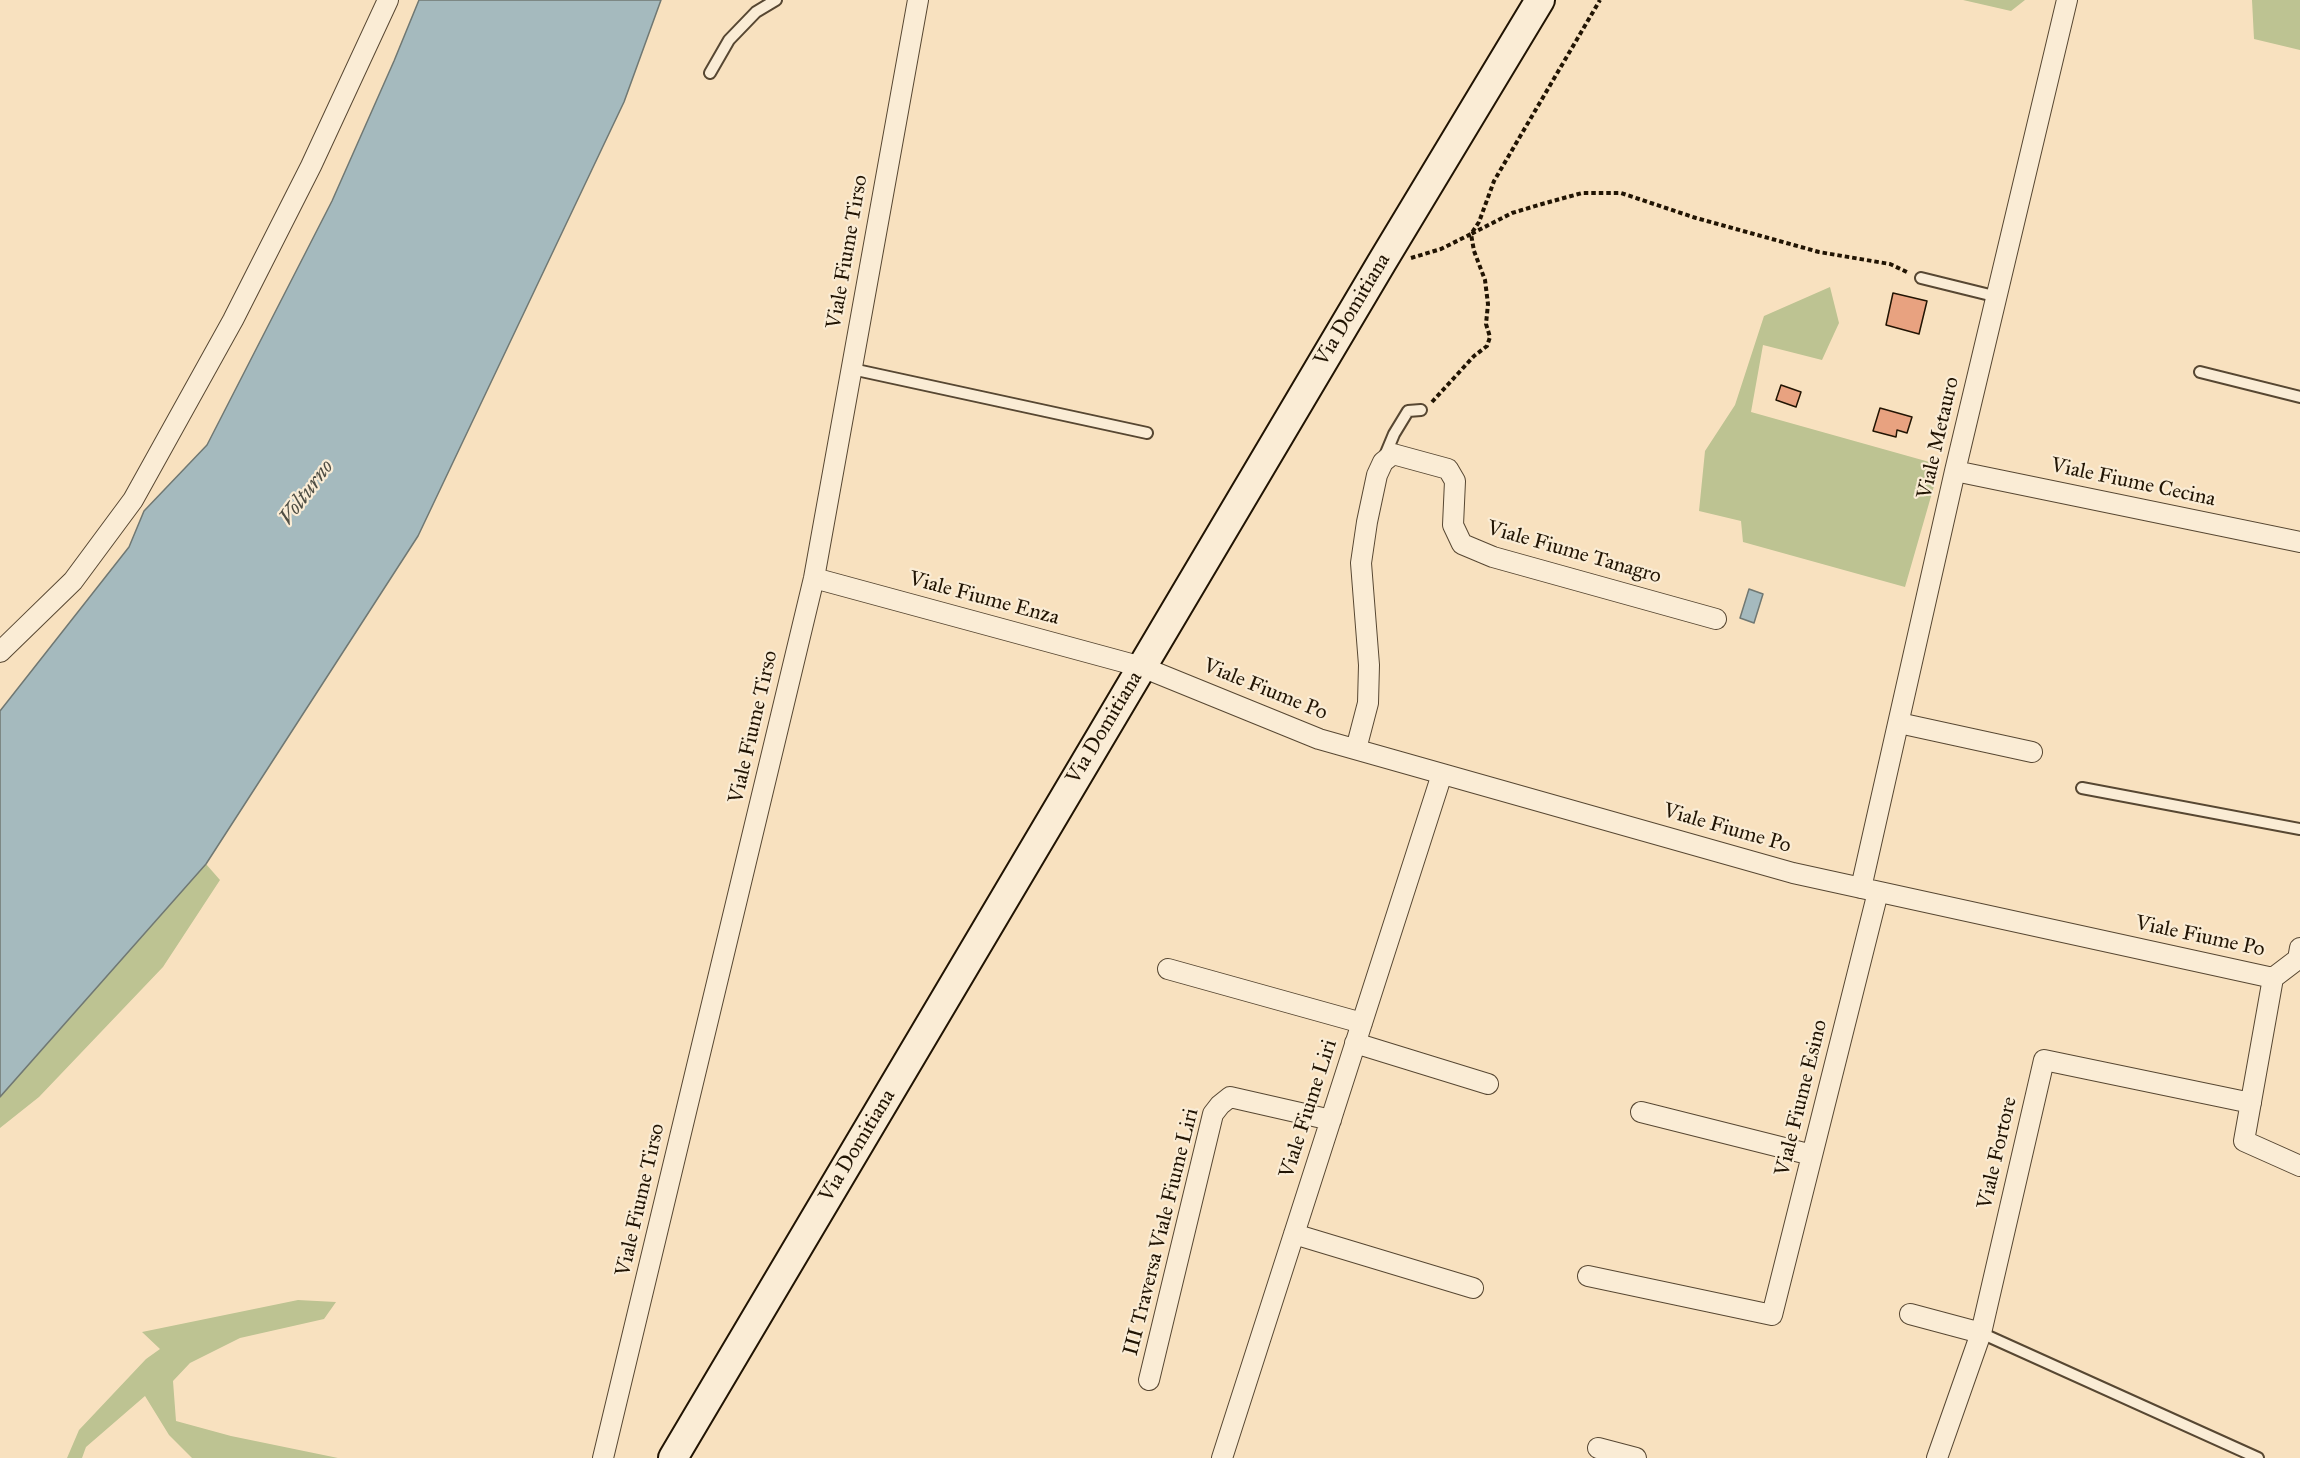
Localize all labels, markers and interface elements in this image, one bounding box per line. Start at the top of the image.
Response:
street label: Viale Fiume Tirso [822,173,874,331]
street label: Via Domitiana [1310,249,1396,371]
street label: Viale Metauro [1913,375,1965,501]
street label: Viale Fiume Cecina [2048,453,2218,513]
water label: Volturno [274,455,340,531]
street label: Viale Fiume Tanagro [1484,516,1664,590]
street label: Viale Fiume Enza [906,567,1062,631]
street label: Viale Fiume Tirso [724,648,784,806]
street label: Viale Fiume Po [1199,654,1331,726]
street label: Via Domitiana [1062,667,1148,789]
street label: Viale Fiume Po [1660,799,1794,859]
street label: Viale Fiume Po [2133,911,2267,963]
street label: Viale Fiume Esino [1770,1017,1834,1179]
street label: Viale Fiume Liri [1275,1036,1343,1182]
street label: Via Domitiana [815,1085,901,1207]
street label: Viale Fortore [1973,1094,2023,1212]
street label: III Traversa Viale Fiume Liri [1119,1106,1205,1358]
street label: Viale Fiume Tirso [611,1121,671,1279]

